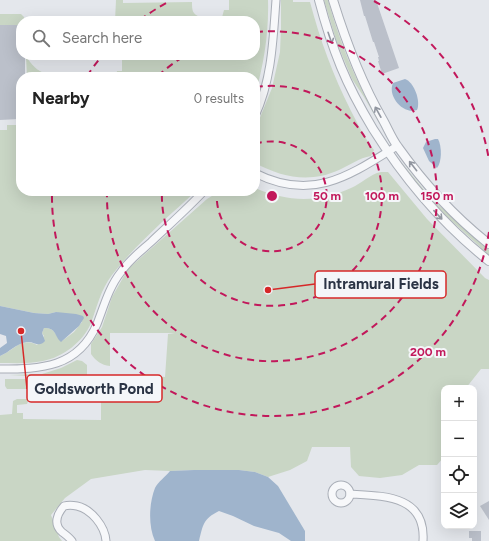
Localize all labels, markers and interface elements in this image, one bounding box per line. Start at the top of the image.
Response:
search box [16,16,260,60]
icon: search [30,27,52,49]
text: Search here [62,29,142,47]
one-way arrow [326,31,334,43]
text: Nearby [32,88,90,108]
text: 0 results [194,91,244,106]
one-way arrow [374,106,381,118]
one-way arrow [409,161,417,172]
centre of rings [265,189,279,203]
text: 50 m [313,189,341,203]
text: 100 m [365,189,399,203]
text: 150 m [420,189,454,203]
one-way arrow [433,210,443,220]
callout: Intramural Fields [315,271,446,298]
text: Intramural Fields [323,275,439,293]
text: 200 m [410,345,446,359]
callout: Goldsworth Pond [27,375,162,402]
text: Goldsworth Pond [34,380,154,398]
map controls [441,385,477,529]
button: + [441,385,477,421]
button: − [441,421,477,457]
button: locate [441,457,477,493]
button: layers [441,493,477,529]

